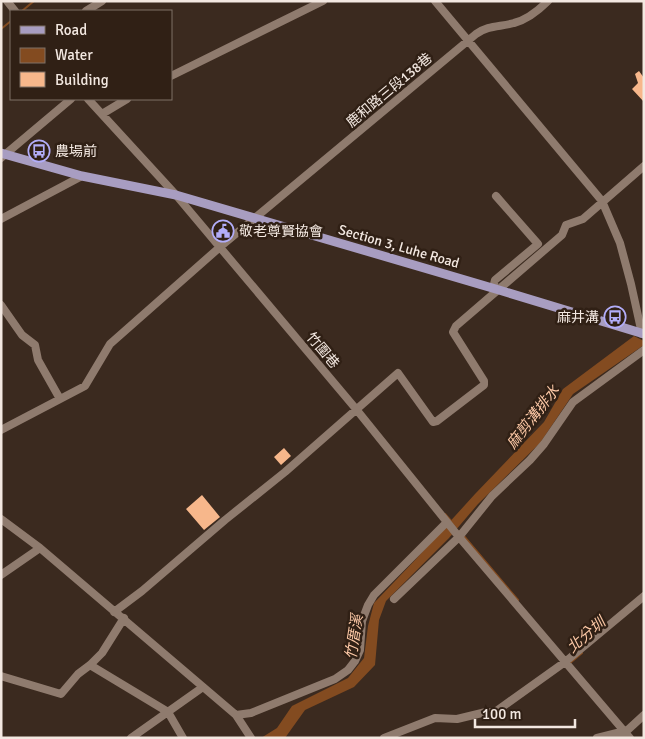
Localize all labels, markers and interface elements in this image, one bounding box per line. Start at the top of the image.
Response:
legend [10,10,172,100]
text: Road [55,21,87,39]
text: Water [55,46,93,64]
street label: 鹿和路三段138巷 [343,50,436,131]
text: Building [55,71,109,89]
bus stop icon: 農場前 [27,139,51,163]
place label: 農場前 [55,143,97,160]
public building icon: 敬老尊賢協會 [211,219,235,243]
street label: Section 3, Luhe Road [336,221,461,272]
place label: 敬老尊賢協會 [239,223,323,240]
bus stop icon: 麻井溝 [603,305,627,329]
place label: 麻井溝 [557,309,599,326]
street label: 竹圍巷 [303,329,343,372]
water label: 麻剪溝排水 [503,381,564,452]
water label: 竹厝溪 [342,611,367,661]
water label: 北分圳 [563,612,610,657]
scale bar [475,696,575,728]
text: 100 m [482,705,522,723]

